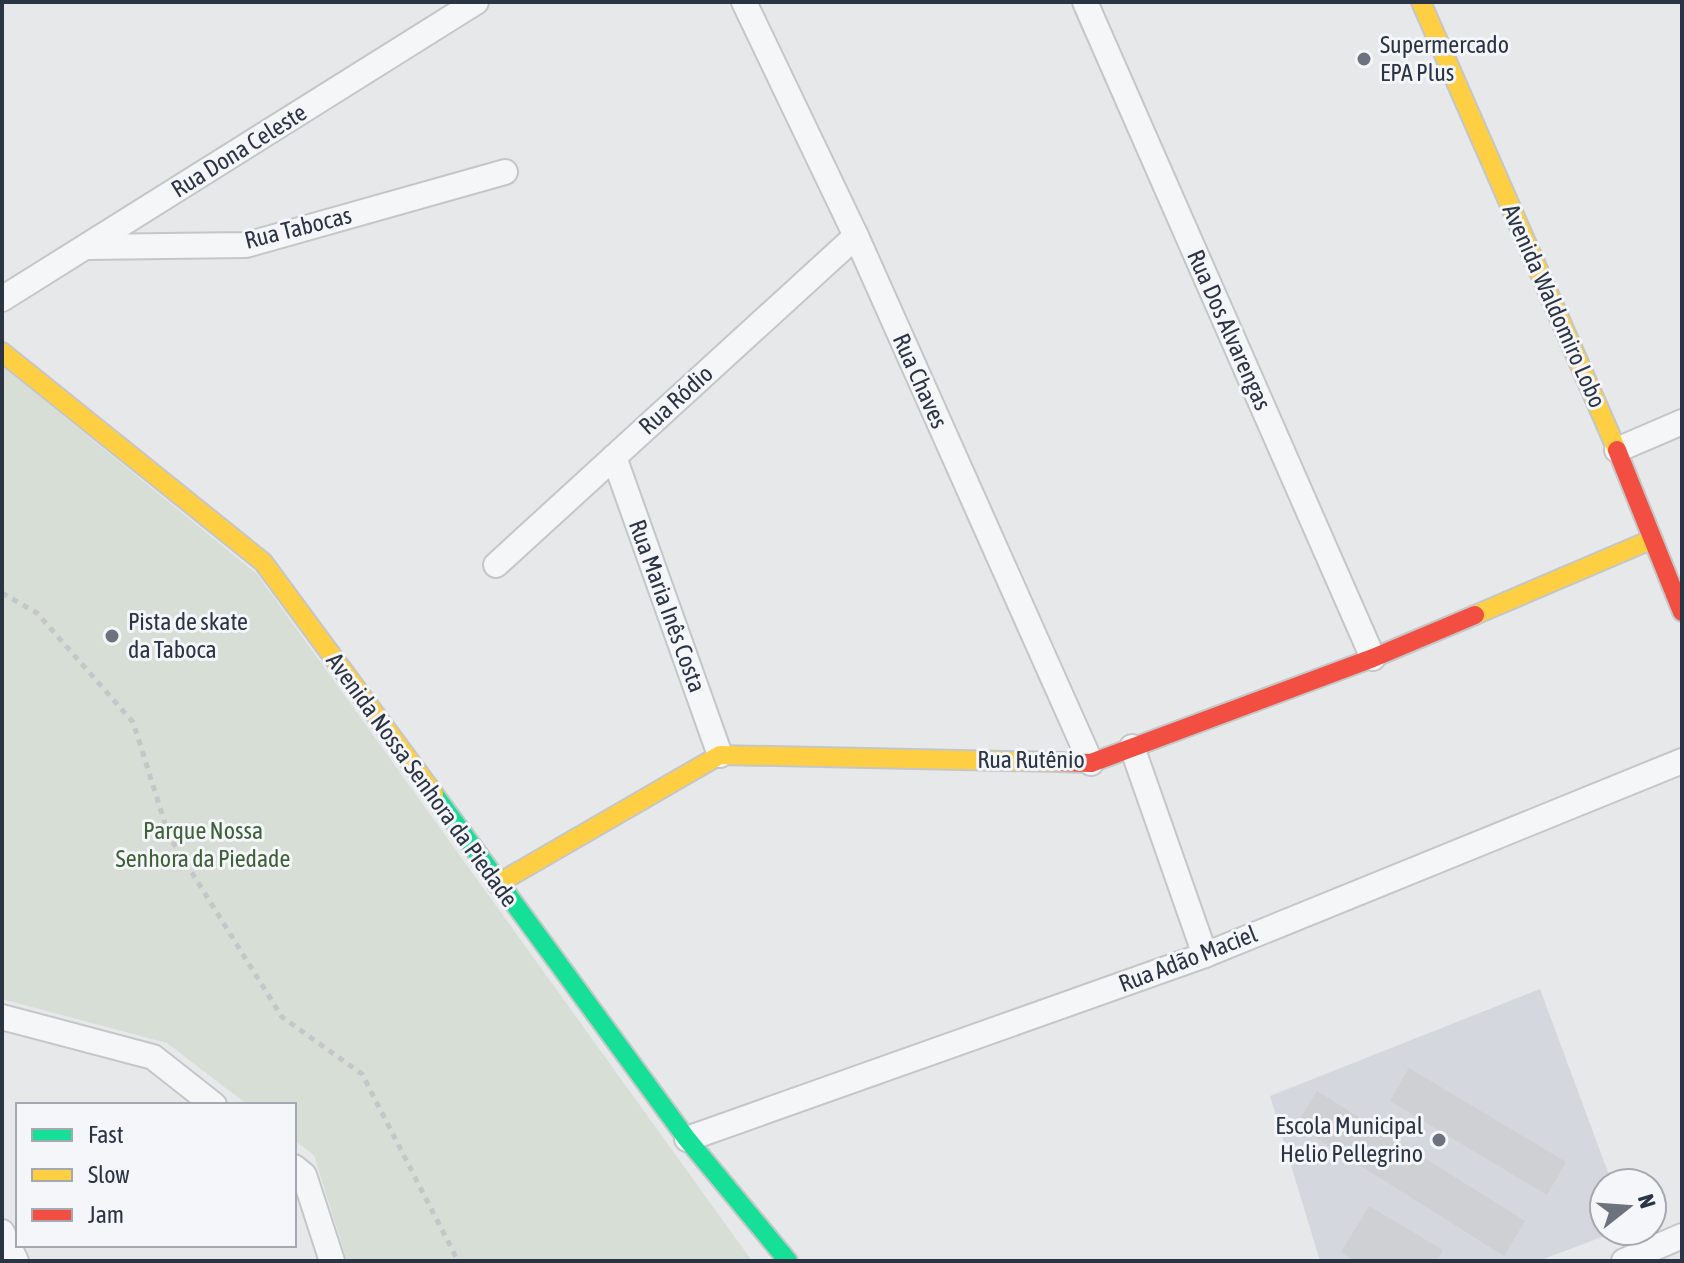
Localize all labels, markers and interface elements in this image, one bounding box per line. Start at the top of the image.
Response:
place label: Supermercado EPA Plus [1380,31,1509,86]
marker: Supermercado EPA Plus [1355,50,1373,68]
street label: Rua Dona Celeste [166,98,311,203]
street label: Avenida Waldomiro Lobo [1497,200,1611,412]
street label: Rua Tabocas [242,201,354,254]
street label: Rua Dos Alvarengas [1182,246,1277,414]
street label: Rua Chaves [888,329,953,432]
street label: Rua Ródio [633,360,718,440]
street label: Rua Maria Inês Costa [624,516,711,696]
place label: Pista de skate da Taboca [128,608,248,663]
marker: Pista de skate da Taboca [103,627,121,645]
street label: Avenida Nossa Senhora da Piedade [321,648,524,912]
street label: Rua Rutênio [977,746,1085,773]
park label: Parque Nossa Senhora da Piedade [116,817,290,872]
street label: Rua Adão Maciel [1115,920,1261,997]
legend [16,1103,296,1247]
place label: Escola Municipal Helio Pellegrino [1275,1112,1424,1167]
text: Fast [88,1121,124,1148]
marker: Escola Municipal Helio Pellegrino [1430,1131,1448,1149]
text: Slow [88,1161,130,1188]
north arrow [1588,1167,1668,1247]
text: N [1633,1191,1661,1211]
text: Jam [88,1201,124,1228]

